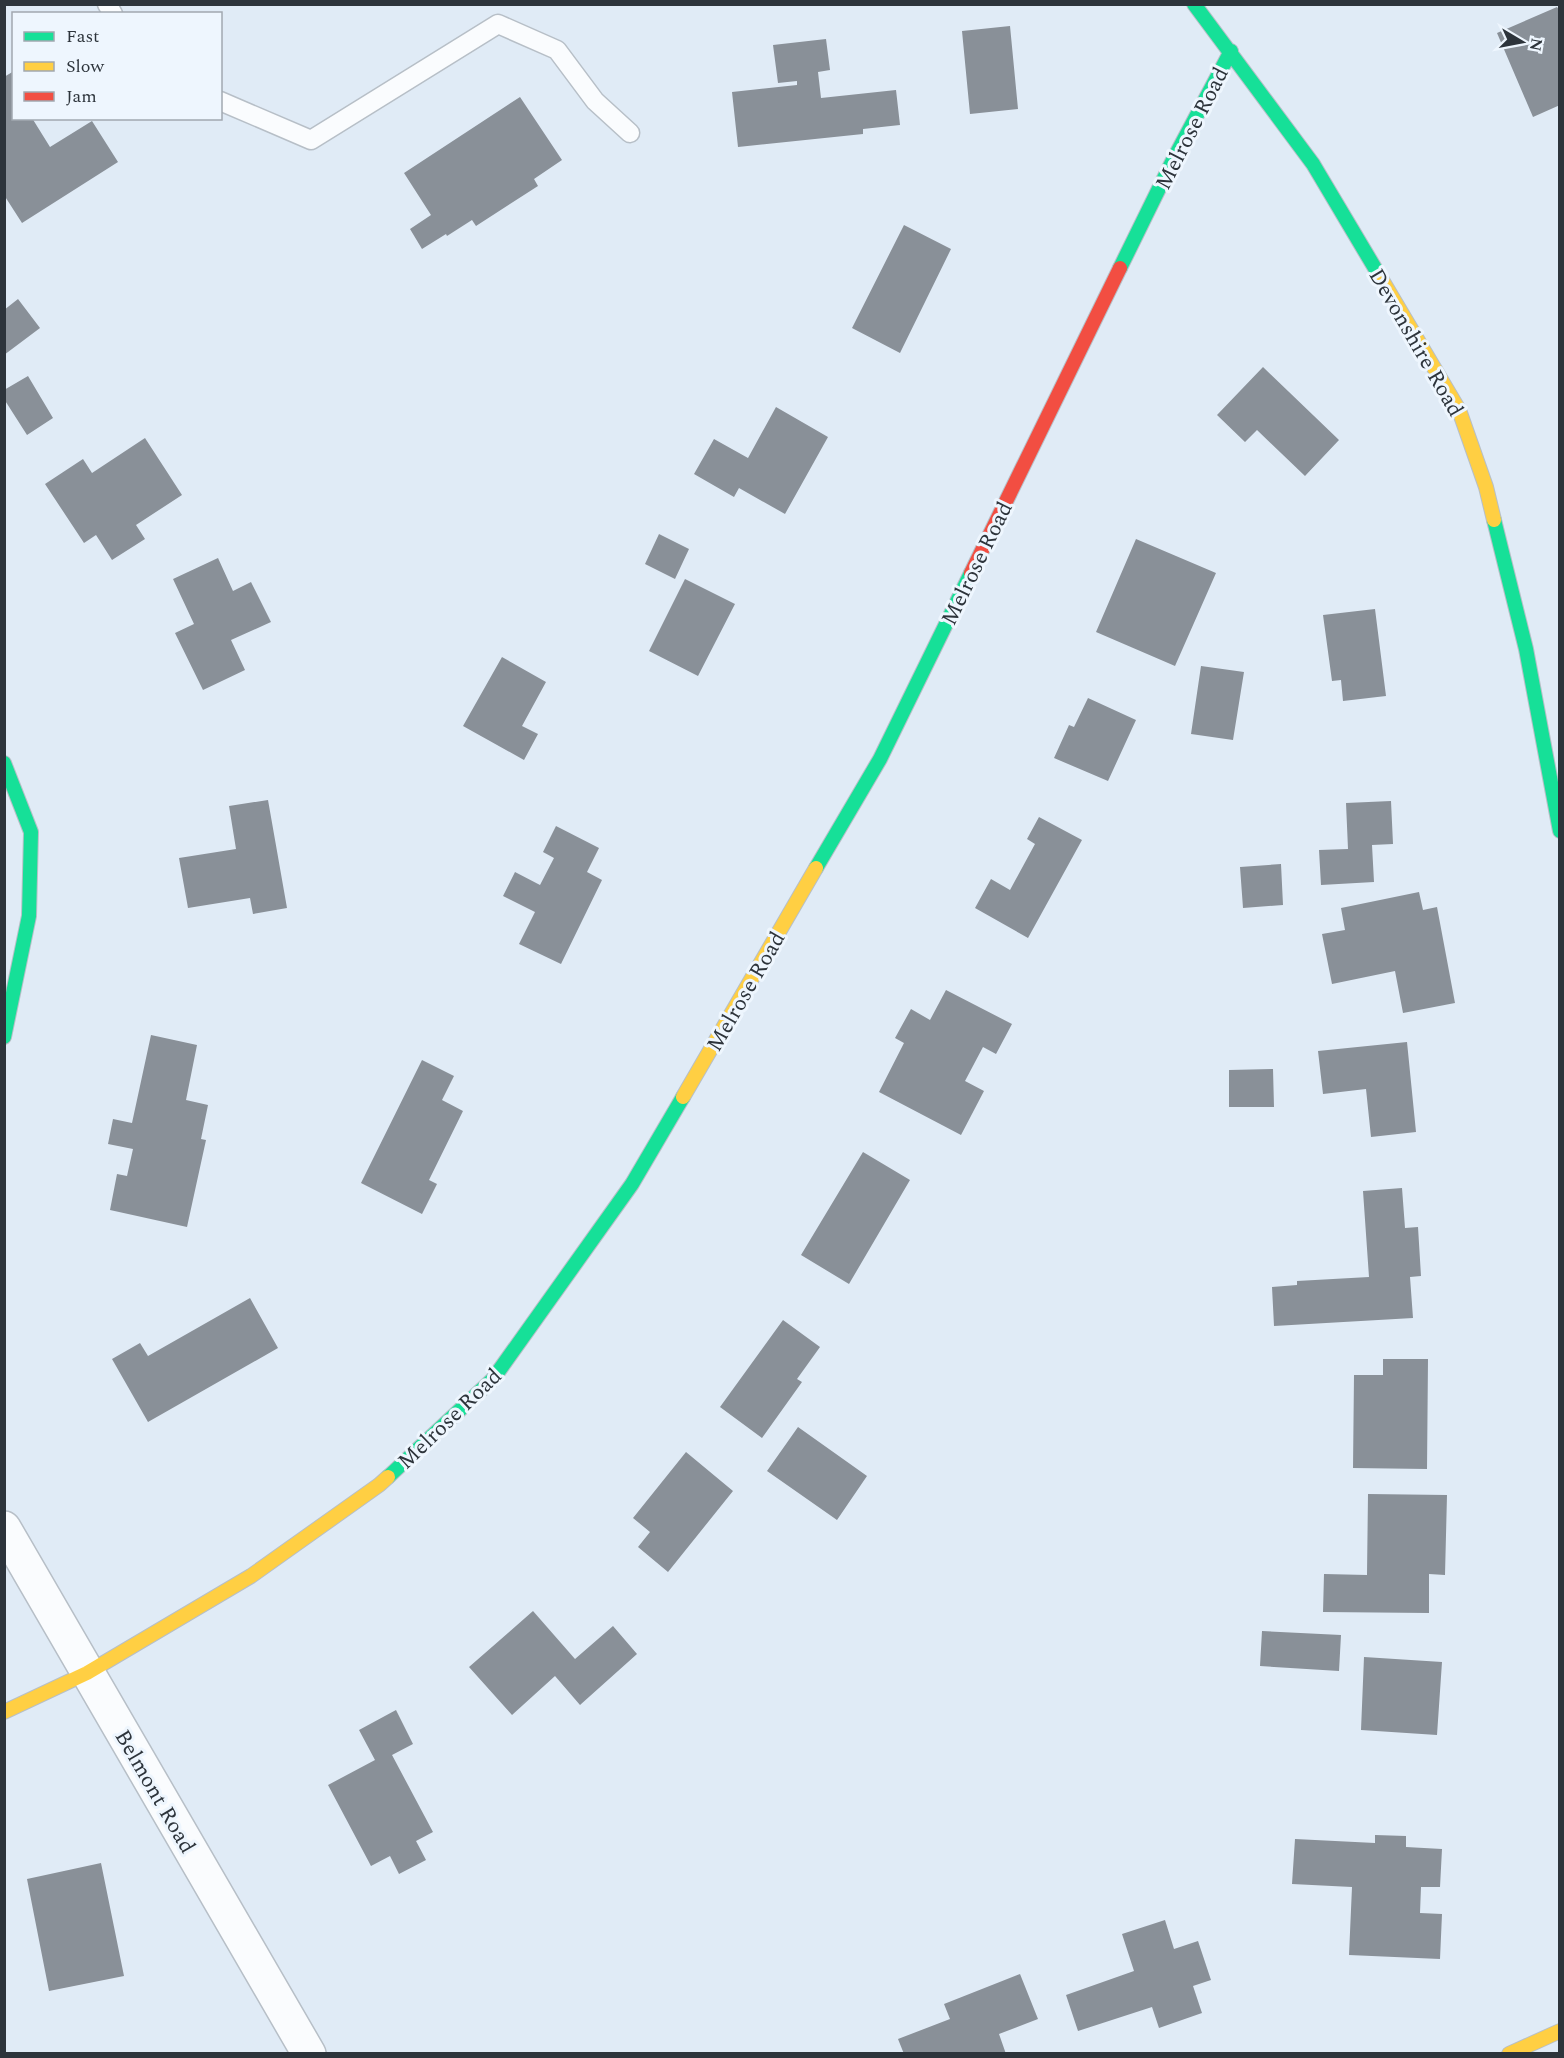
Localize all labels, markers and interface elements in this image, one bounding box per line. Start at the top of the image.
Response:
legend [12,12,222,120]
north arrow [1492,12,1552,72]
text: Fast [66,23,99,50]
text: N [1523,36,1549,53]
text: Slow [66,53,105,80]
street label: Melrose Road [1147,61,1237,196]
text: Jam [66,83,97,110]
street label: Devonshire Road [1360,262,1472,423]
street label: Melrose Road [933,496,1022,631]
street label: Melrose Road [698,925,794,1058]
street label: Melrose Road [390,1361,510,1478]
street label: Belmont Road [106,1724,204,1860]

